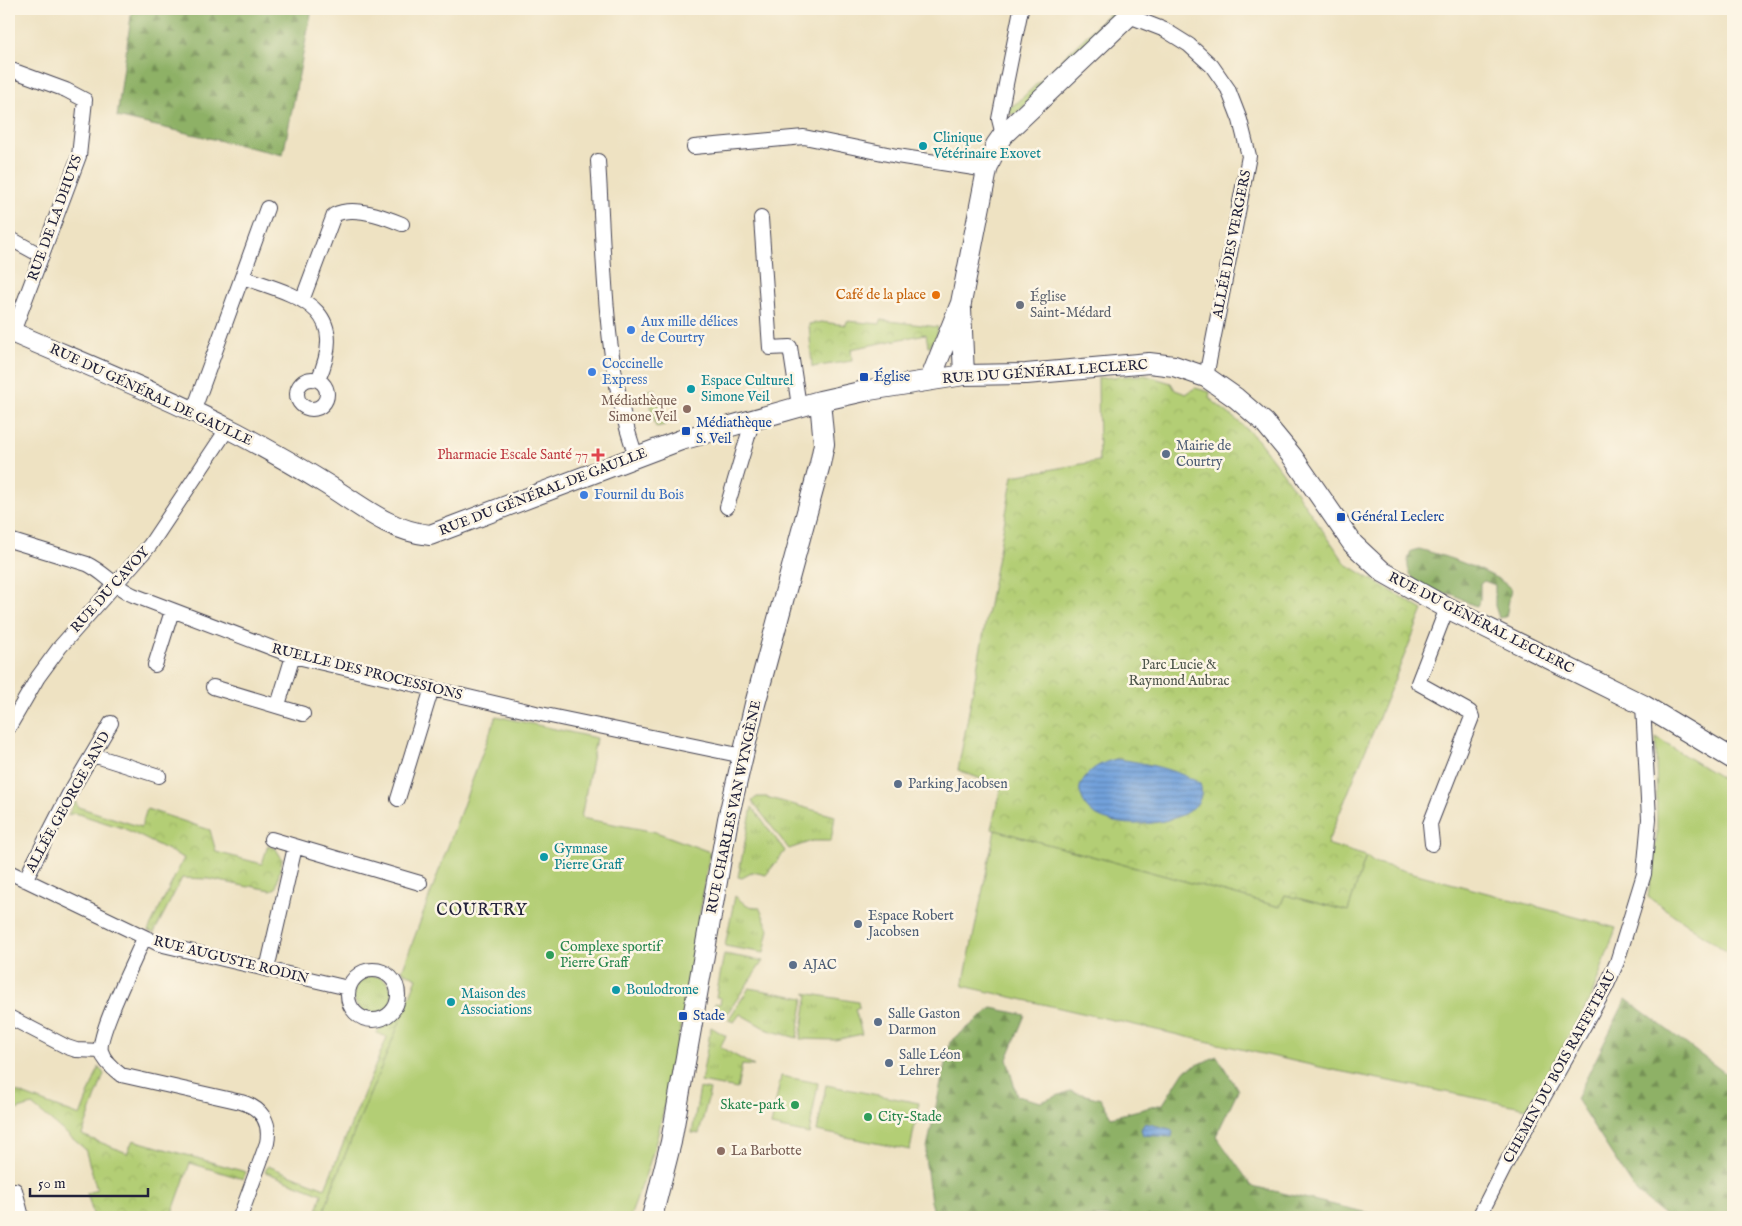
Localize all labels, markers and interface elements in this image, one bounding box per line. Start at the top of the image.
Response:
place label: Clinique Vétérinaire Exovet [932,129,1041,163]
marker: Clinique Vétérinaire Exovet [917,140,929,152]
street label: RUE DE LA DHUYS [24,152,86,284]
street label: ALLÉE DES VERGERS [1208,168,1255,321]
place label: Café de la place [836,286,927,304]
place label: Église Saint-Médard [1030,287,1112,322]
marker: Café de la place [930,289,942,301]
marker: Église Saint-Médard [1014,299,1026,311]
place label: Aux mille délices de Courtry [640,313,738,347]
marker: Aux mille délices de Courtry [625,324,637,336]
street label: RUE DU GÉNÉRAL DE GAULLE [47,339,256,450]
place label: Coccinelle Express [602,355,664,389]
street label: RUE DU GÉNÉRAL LECLERC [942,355,1148,388]
marker: Coccinelle Express [586,366,598,378]
place label: Église [874,367,911,386]
marker: Église [858,371,870,383]
place label: Espace Culturel Simone Veil [701,372,793,406]
marker: Espace Culturel Simone Veil [685,383,697,395]
place label: Médiathèque Simone Veil [601,392,678,426]
marker: Médiathèque Simone Veil [681,403,693,415]
place label: Médiathèque S. Veil [696,414,773,448]
marker: Médiathèque S. Veil [680,425,692,437]
place label: Mairie de Courtry [1176,437,1232,471]
street label: RUE DU GÉNÉRAL DE GAULLE [436,443,650,540]
place label: Pharmacie Escale Santé 77 [437,446,588,464]
marker: Mairie de Courtry [1160,448,1172,460]
marker: Pharmacie Escale Santé 77 [592,449,604,461]
place label: Fournil du Bois [594,486,684,504]
marker: Fournil du Bois [578,489,590,501]
place label: Général Leclerc [1351,508,1444,526]
marker: Général Leclerc [1335,511,1347,523]
street label: RUE DU CAVOY [67,542,154,637]
street label: RUE DU GÉNÉRAL LECLERC [1385,567,1577,678]
street label: RUELLE DES PROCESSIONS [270,640,464,704]
park label: Parc Lucie & Raymond Aubrac [1129,656,1229,690]
street label: RUE CHARLES VAN WYNGÈNE [702,698,765,915]
street label: ALLÉE GEORGE SAND [20,728,114,876]
place label: Parking Jacobsen [908,775,1008,793]
marker: Parking Jacobsen [892,778,904,790]
place label: Gymnase Pierre Graff [554,840,624,874]
marker: Gymnase Pierre Graff [538,851,550,863]
district label: COURTRY [436,901,528,921]
place label: Espace Robert Jacobsen [866,907,954,941]
marker: Espace Robert Jacobsen [852,918,864,930]
street label: RUE AUGUSTE RODIN [152,932,310,988]
place label: Complexe sportif Pierre Graff [560,938,664,972]
marker: Complexe sportif Pierre Graff [544,949,556,961]
place label: AJAC [802,956,837,974]
marker: AJAC [787,959,799,971]
street label: CHEMIN DU BOIS RAFFETEAU [1499,968,1621,1166]
place label: Boulodrome [626,981,699,999]
marker: Boulodrome [610,984,622,996]
place label: Maison des Associations [460,985,532,1019]
marker: Maison des Associations [445,996,457,1008]
place label: Salle Gaston Darmon [888,1005,961,1039]
place label: Stade [693,1007,725,1025]
marker: Stade [677,1010,689,1022]
marker: Salle Gaston Darmon [872,1016,884,1028]
place label: Salle Léon Lehrer [899,1046,961,1080]
marker: Salle Léon Lehrer [883,1057,895,1069]
place label: Skate-park [720,1096,786,1114]
marker: Skate-park [789,1099,801,1111]
place label: City-Stade [878,1108,942,1126]
marker: City-Stade [862,1111,874,1123]
place label: La Barbotte [731,1142,802,1160]
marker: La Barbotte [715,1145,727,1157]
scale bar [30,1166,148,1198]
text: 50 m [38,1174,66,1193]

